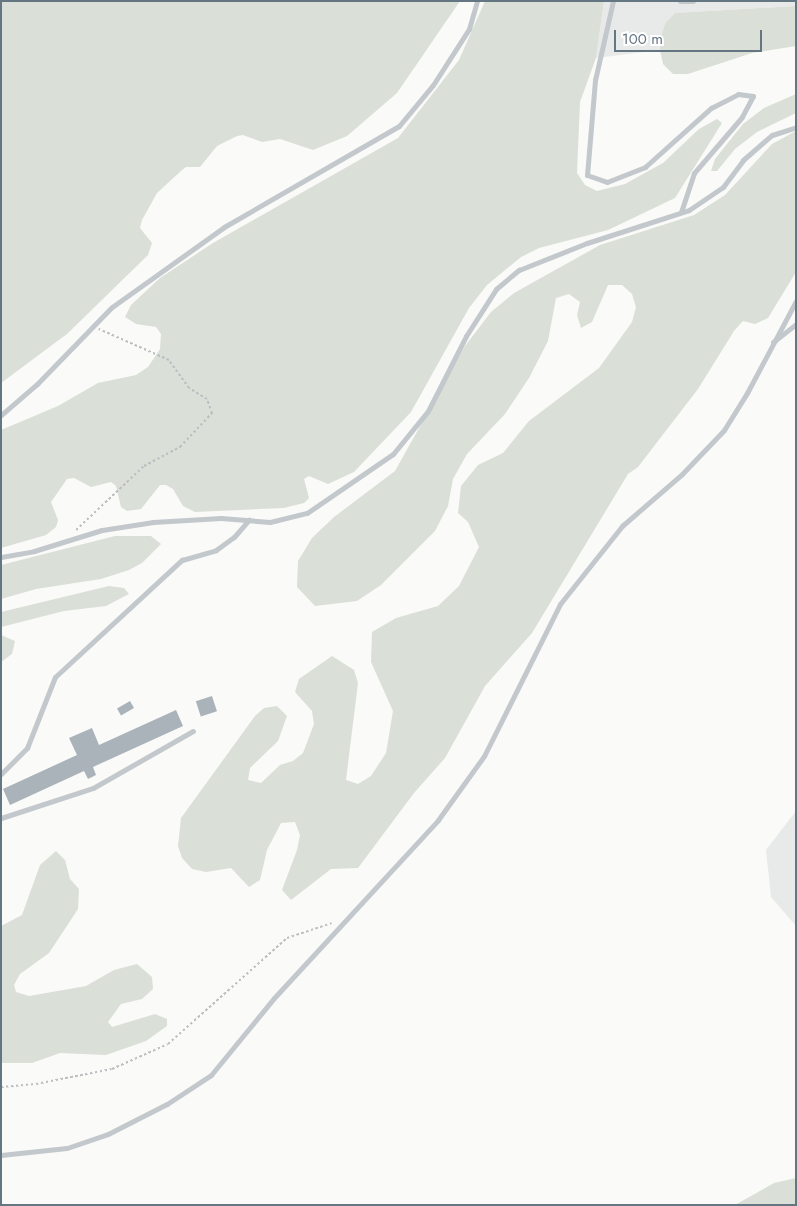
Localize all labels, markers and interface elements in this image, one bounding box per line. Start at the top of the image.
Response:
scale bar [617,20,764,52]
text: 100 m [622,28,663,50]

